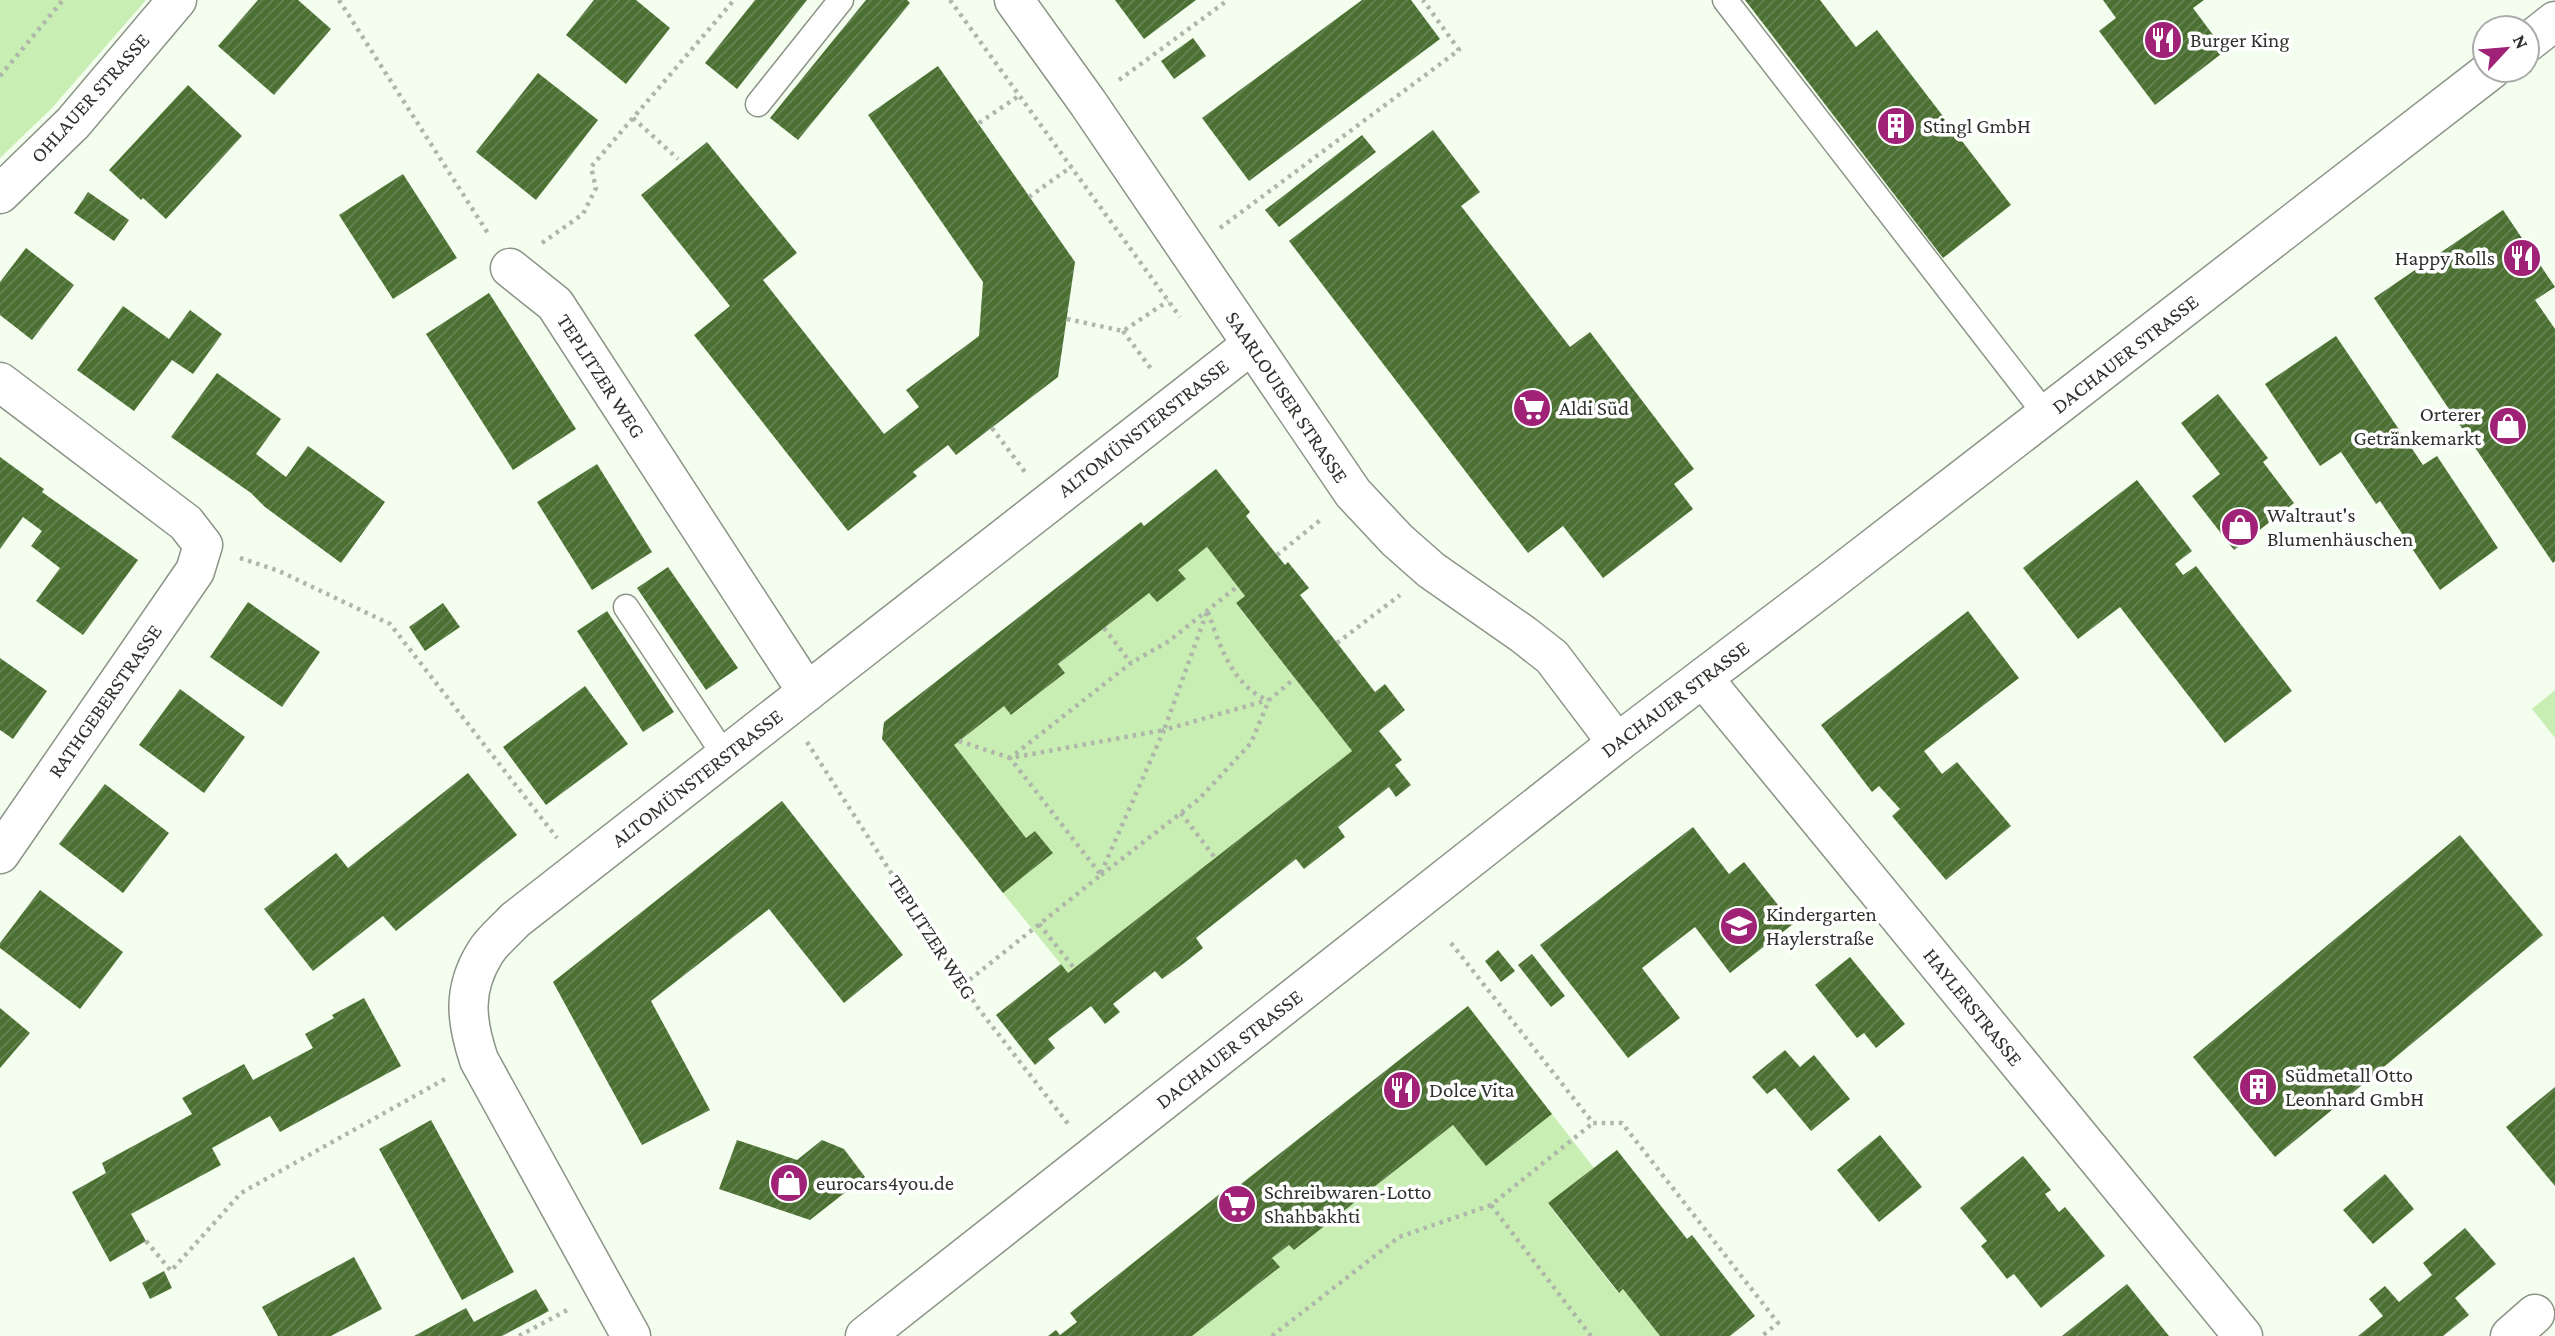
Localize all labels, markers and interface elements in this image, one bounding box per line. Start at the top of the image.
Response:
north arrow [2471,14,2541,84]
restaurant icon: Burger King [2142,19,2184,61]
street label: OHLAUER STRASSE [26,28,154,168]
place label: Burger King [2190,28,2289,52]
text: N [2509,31,2533,52]
building icon: Stingl GmbH [1875,105,1917,147]
place label: Stingl GmbH [1923,114,2031,138]
restaurant icon: Happy Rolls [2501,237,2543,279]
place label: Happy Rolls [2395,246,2495,270]
street label: DACHAUER STRASSE [2047,289,2203,419]
street label: SAARLOUISER STRASSE [1221,307,1353,487]
street label: TEPLITZER WEG [552,309,650,443]
street label: ALTOMÜNSTERSTRASSE [1053,354,1233,502]
supermarket icon: Aldi Süd [1511,387,1553,429]
place label: Aldi Süd [1559,396,1629,420]
place label: Orterer Getränkemarkt [2353,402,2482,450]
shop icon: Orterer Getränkemarkt [2487,405,2529,447]
place label: Waltraut's Blumenhäuschen [2267,503,2413,551]
shop icon: Waltraut's Blumenhäuschen [2219,506,2261,548]
street label: RATHGEBERSTRASSE [43,620,167,782]
street label: DACHAUER STRASSE [1596,635,1754,763]
street label: ALTOMÜNSTERSTRASSE [607,704,787,852]
street label: TEPLITZER WEG [883,870,981,1004]
place label: Kindergarten Haylerstraße [1766,902,1877,950]
school or university icon: Kindergarten Haylerstraße [1718,905,1760,947]
street label: HAYLERSTRASSE [1918,943,2028,1071]
street label: DACHAUER STRASSE [1151,984,1307,1114]
place label: Südmetall Otto Leonhard GmbH [2285,1063,2424,1111]
building icon: Südmetall Otto Leonhard GmbH [2237,1066,2279,1108]
restaurant icon: Dolce Vita [1381,1069,1423,1111]
place label: Dolce Vita [1429,1078,1515,1102]
shop icon: eurocars4you.de [768,1162,810,1204]
place label: eurocars4you.de [816,1171,954,1195]
place label: Schreibwaren-Lotto Shahbakhti [1264,1180,1431,1228]
supermarket icon: Schreibwaren-Lotto Shahbakhti [1216,1183,1258,1225]

